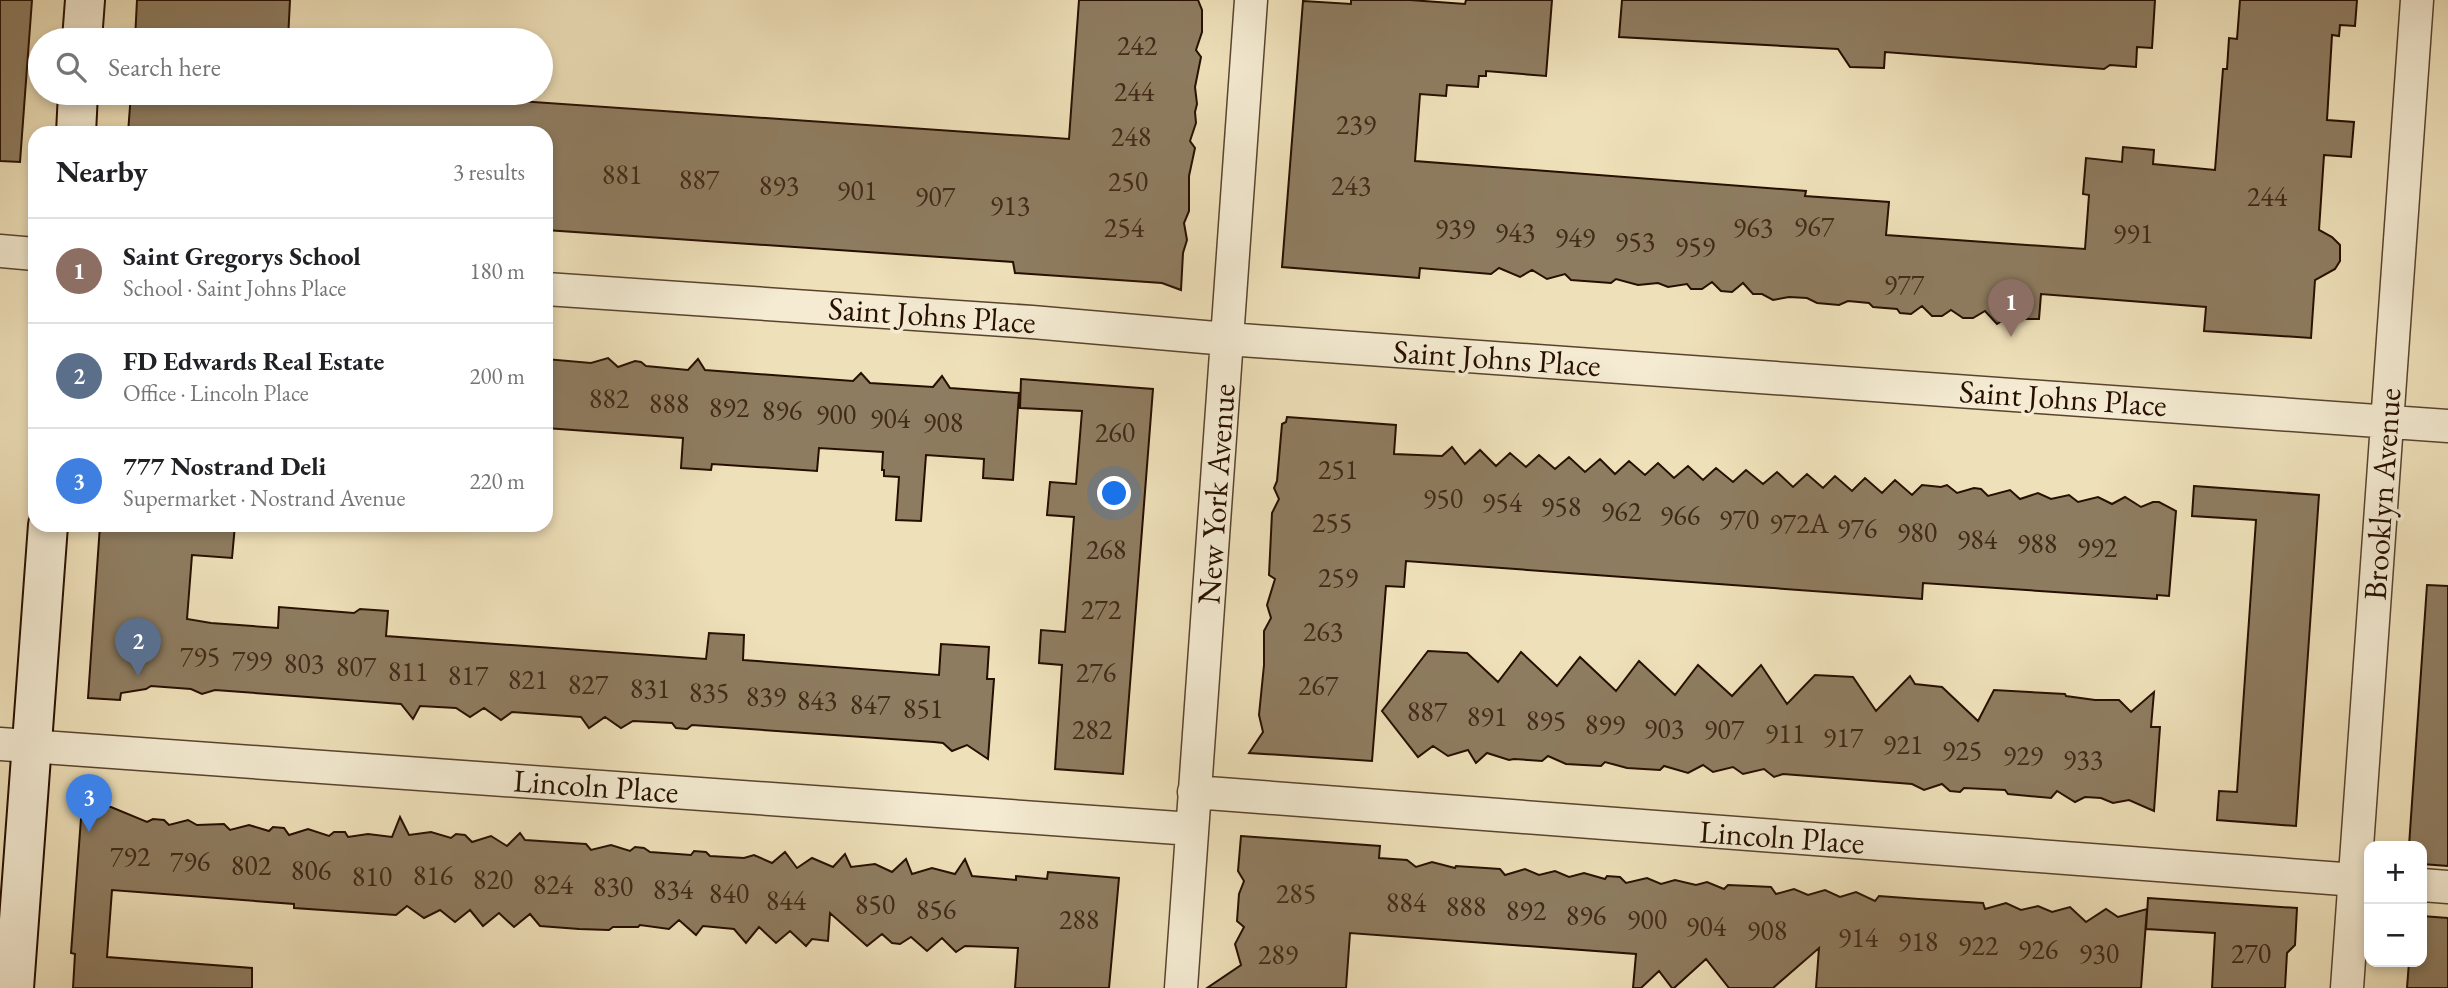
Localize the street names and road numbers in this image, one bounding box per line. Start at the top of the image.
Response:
street label: Saint Johns Place [827,287,1037,343]
street label: Saint Johns Place [1392,330,1602,386]
street label: Saint Johns Place [1958,370,2168,426]
street label: New York Avenue [1187,382,1245,606]
street label: Brooklyn Avenue [2354,387,2410,601]
street label: Lincoln Place [512,759,680,813]
street label: Lincoln Place [1698,810,1866,864]

